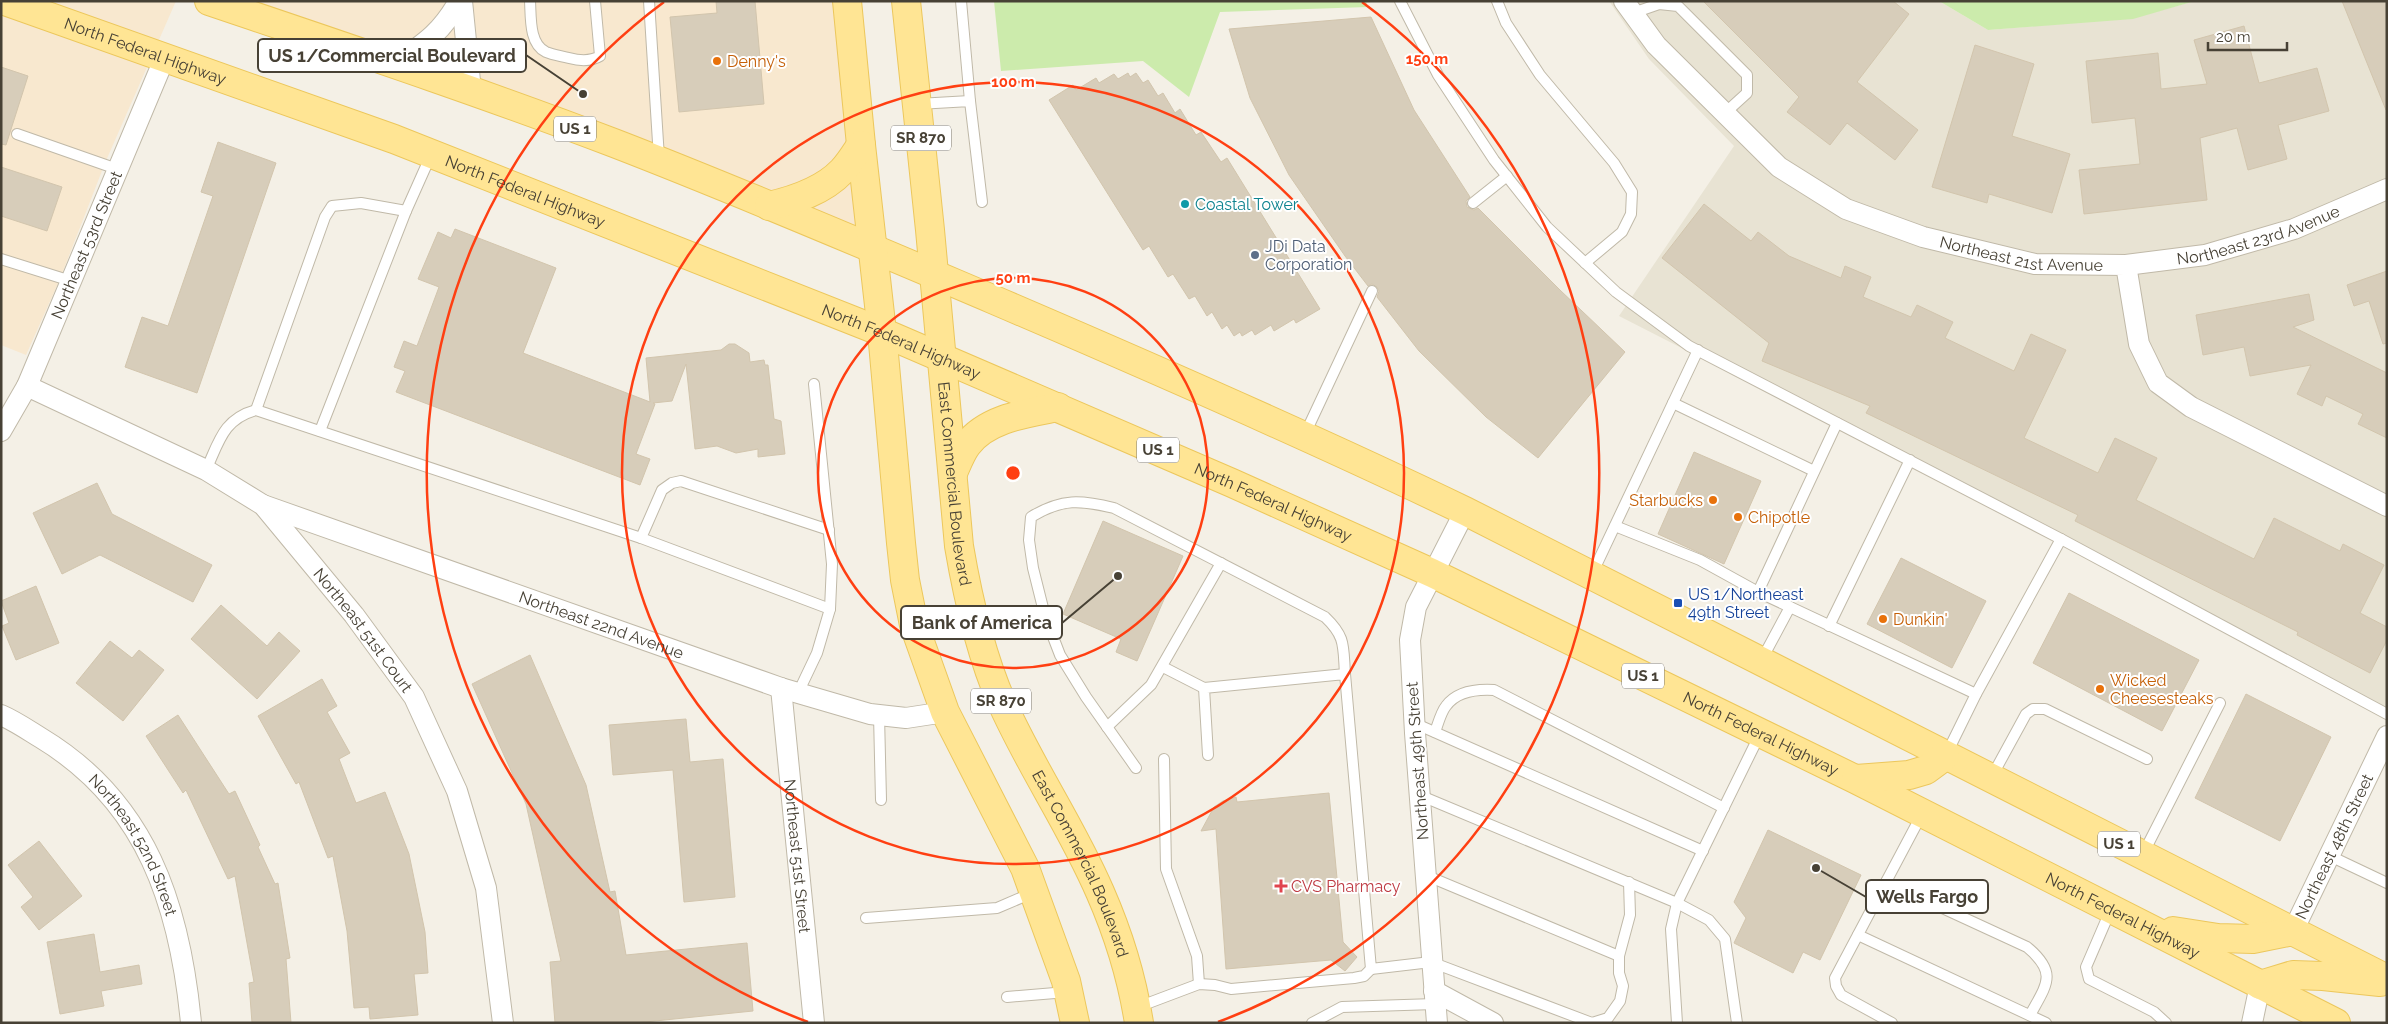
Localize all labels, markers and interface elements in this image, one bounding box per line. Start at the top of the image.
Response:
street label: North Federal Highway [62,14,229,89]
scale bar [2208,20,2287,52]
text: 20 m [2216,28,2251,46]
callout: US 1/Commercial Boulevard [258,39,526,72]
text: US 1/Commercial Boulevard [268,45,516,66]
text: 150 m [1406,50,1448,68]
place label: Denny's [727,52,786,71]
marker: Denny's [711,55,723,67]
text: 100 m [991,73,1035,91]
road number: US 1 [554,116,596,142]
road number: SR 870 [891,126,951,150]
street label: North Federal Highway [442,151,608,232]
street label: Northeast 53rd Street [47,168,126,322]
place label: Coastal Tower [1195,195,1299,214]
marker: Coastal Tower [1179,198,1191,210]
street label: Northeast 23rd Avenue [2176,202,2342,268]
street label: Northeast 21st Avenue [1938,232,2103,275]
place label: JDi Data Corporation [1265,237,1352,274]
marker: JDi Data Corporation [1249,249,1261,261]
text: 50 m [995,269,1031,287]
street label: North Federal Highway [819,300,984,384]
street label: East Commercial Boulevard [934,381,975,587]
road number: US 1 [1137,438,1179,462]
street label: North Federal Highway [1191,459,1355,546]
centre of rings [1004,464,1022,482]
place label: Starbucks [1629,491,1703,510]
marker: Starbucks [1707,494,1719,506]
place label: Chipotle [1748,508,1810,527]
marker: Chipotle [1732,511,1744,523]
street label: Northeast 51st Court [309,565,417,697]
place label: US 1/Northeast 49th Street [1688,585,1804,622]
street label: Northeast 22nd Avenue [517,587,686,663]
marker: US 1/Northeast 49th Street [1672,597,1684,609]
callout: Bank of America [901,606,1062,639]
place label: Dunkin' [1893,610,1948,629]
text: Bank of America [912,612,1052,633]
marker: Dunkin' [1877,613,1889,625]
road number: US 1 [1622,664,1664,688]
place label: Wicked Cheesesteaks [2110,671,2214,708]
street label: Northeast 49th Street [1402,681,1433,841]
marker: Wicked Cheesesteaks [2094,683,2106,695]
road number: SR 870 [971,688,1031,714]
street label: North Federal Highway [1680,688,1842,780]
street label: East Commercial Boulevard [1028,767,1132,959]
street label: Northeast 52nd Street [85,770,181,919]
street label: Northeast 48th Street [2291,770,2378,922]
street label: Northeast 51st Street [780,778,814,935]
road number: US 1 [2098,832,2140,856]
street label: North Federal Highway [2042,868,2203,963]
place label: CVS Pharmacy [1291,877,1401,896]
marker: CVS Pharmacy [1275,880,1287,892]
callout: Wells Fargo [1866,880,1988,913]
text: Wells Fargo [1876,886,1978,907]

